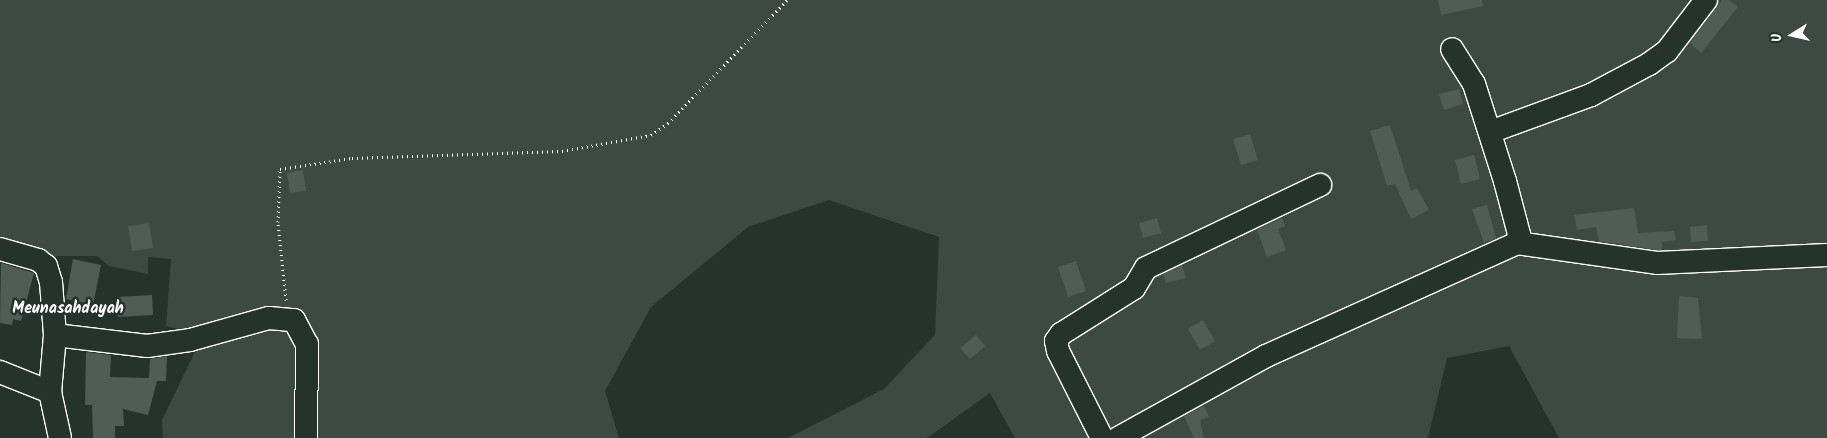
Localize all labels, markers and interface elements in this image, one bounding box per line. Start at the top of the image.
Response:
north arrow [1767,10,1817,60]
text: U [1766,32,1789,44]
district label: Meunasahdayah [12,299,124,319]

